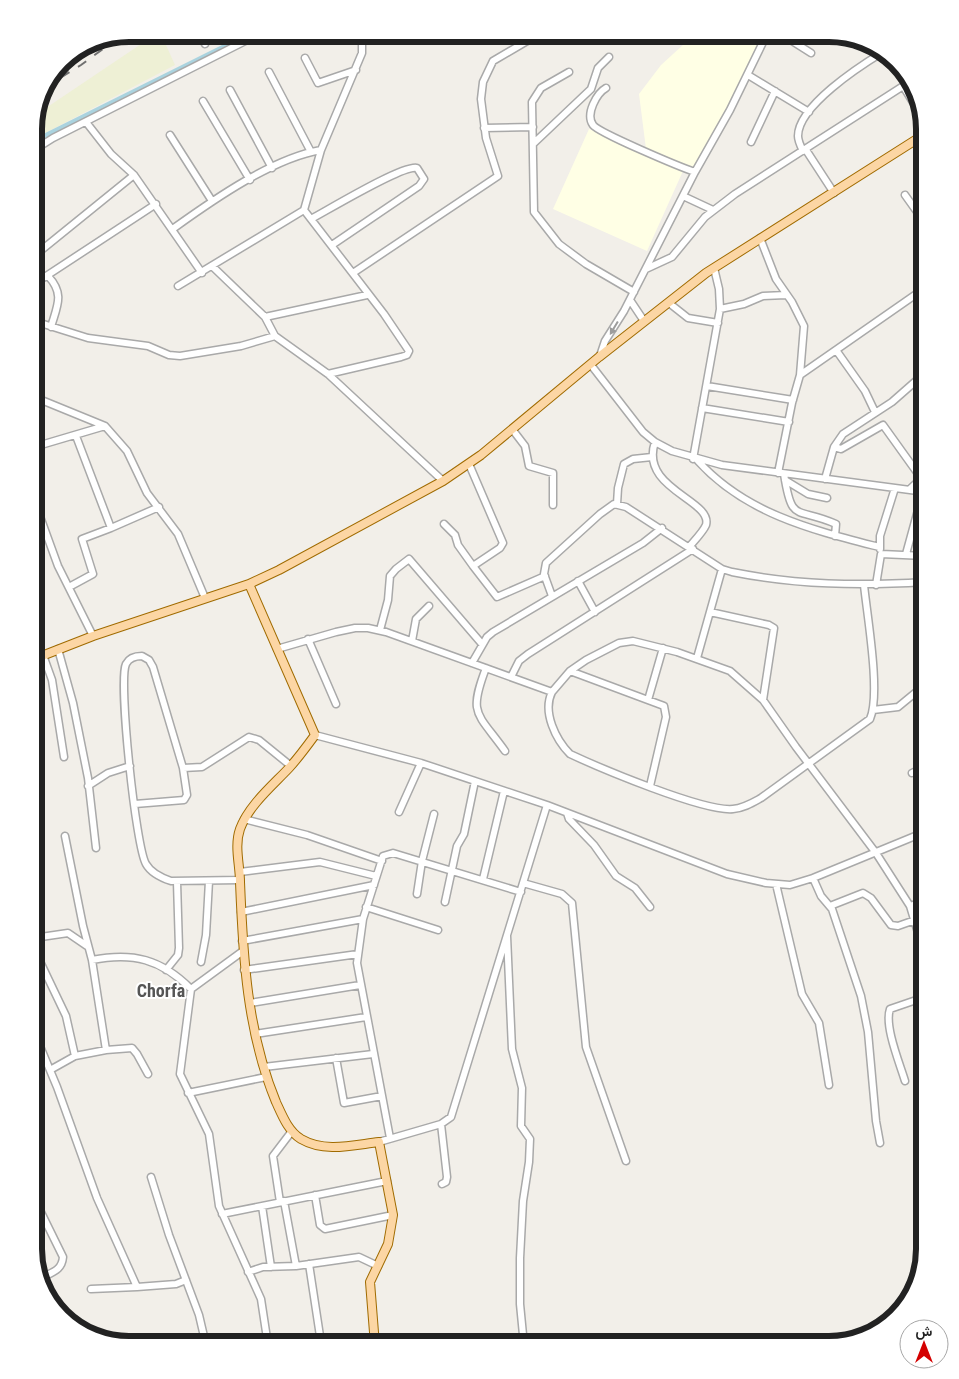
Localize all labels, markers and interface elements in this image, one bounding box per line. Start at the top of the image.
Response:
one-way arrow [609,321,618,335]
district label: Chorfa [137,980,185,1001]
north arrow [899,1319,949,1369]
text: ش [916,1323,933,1340]

